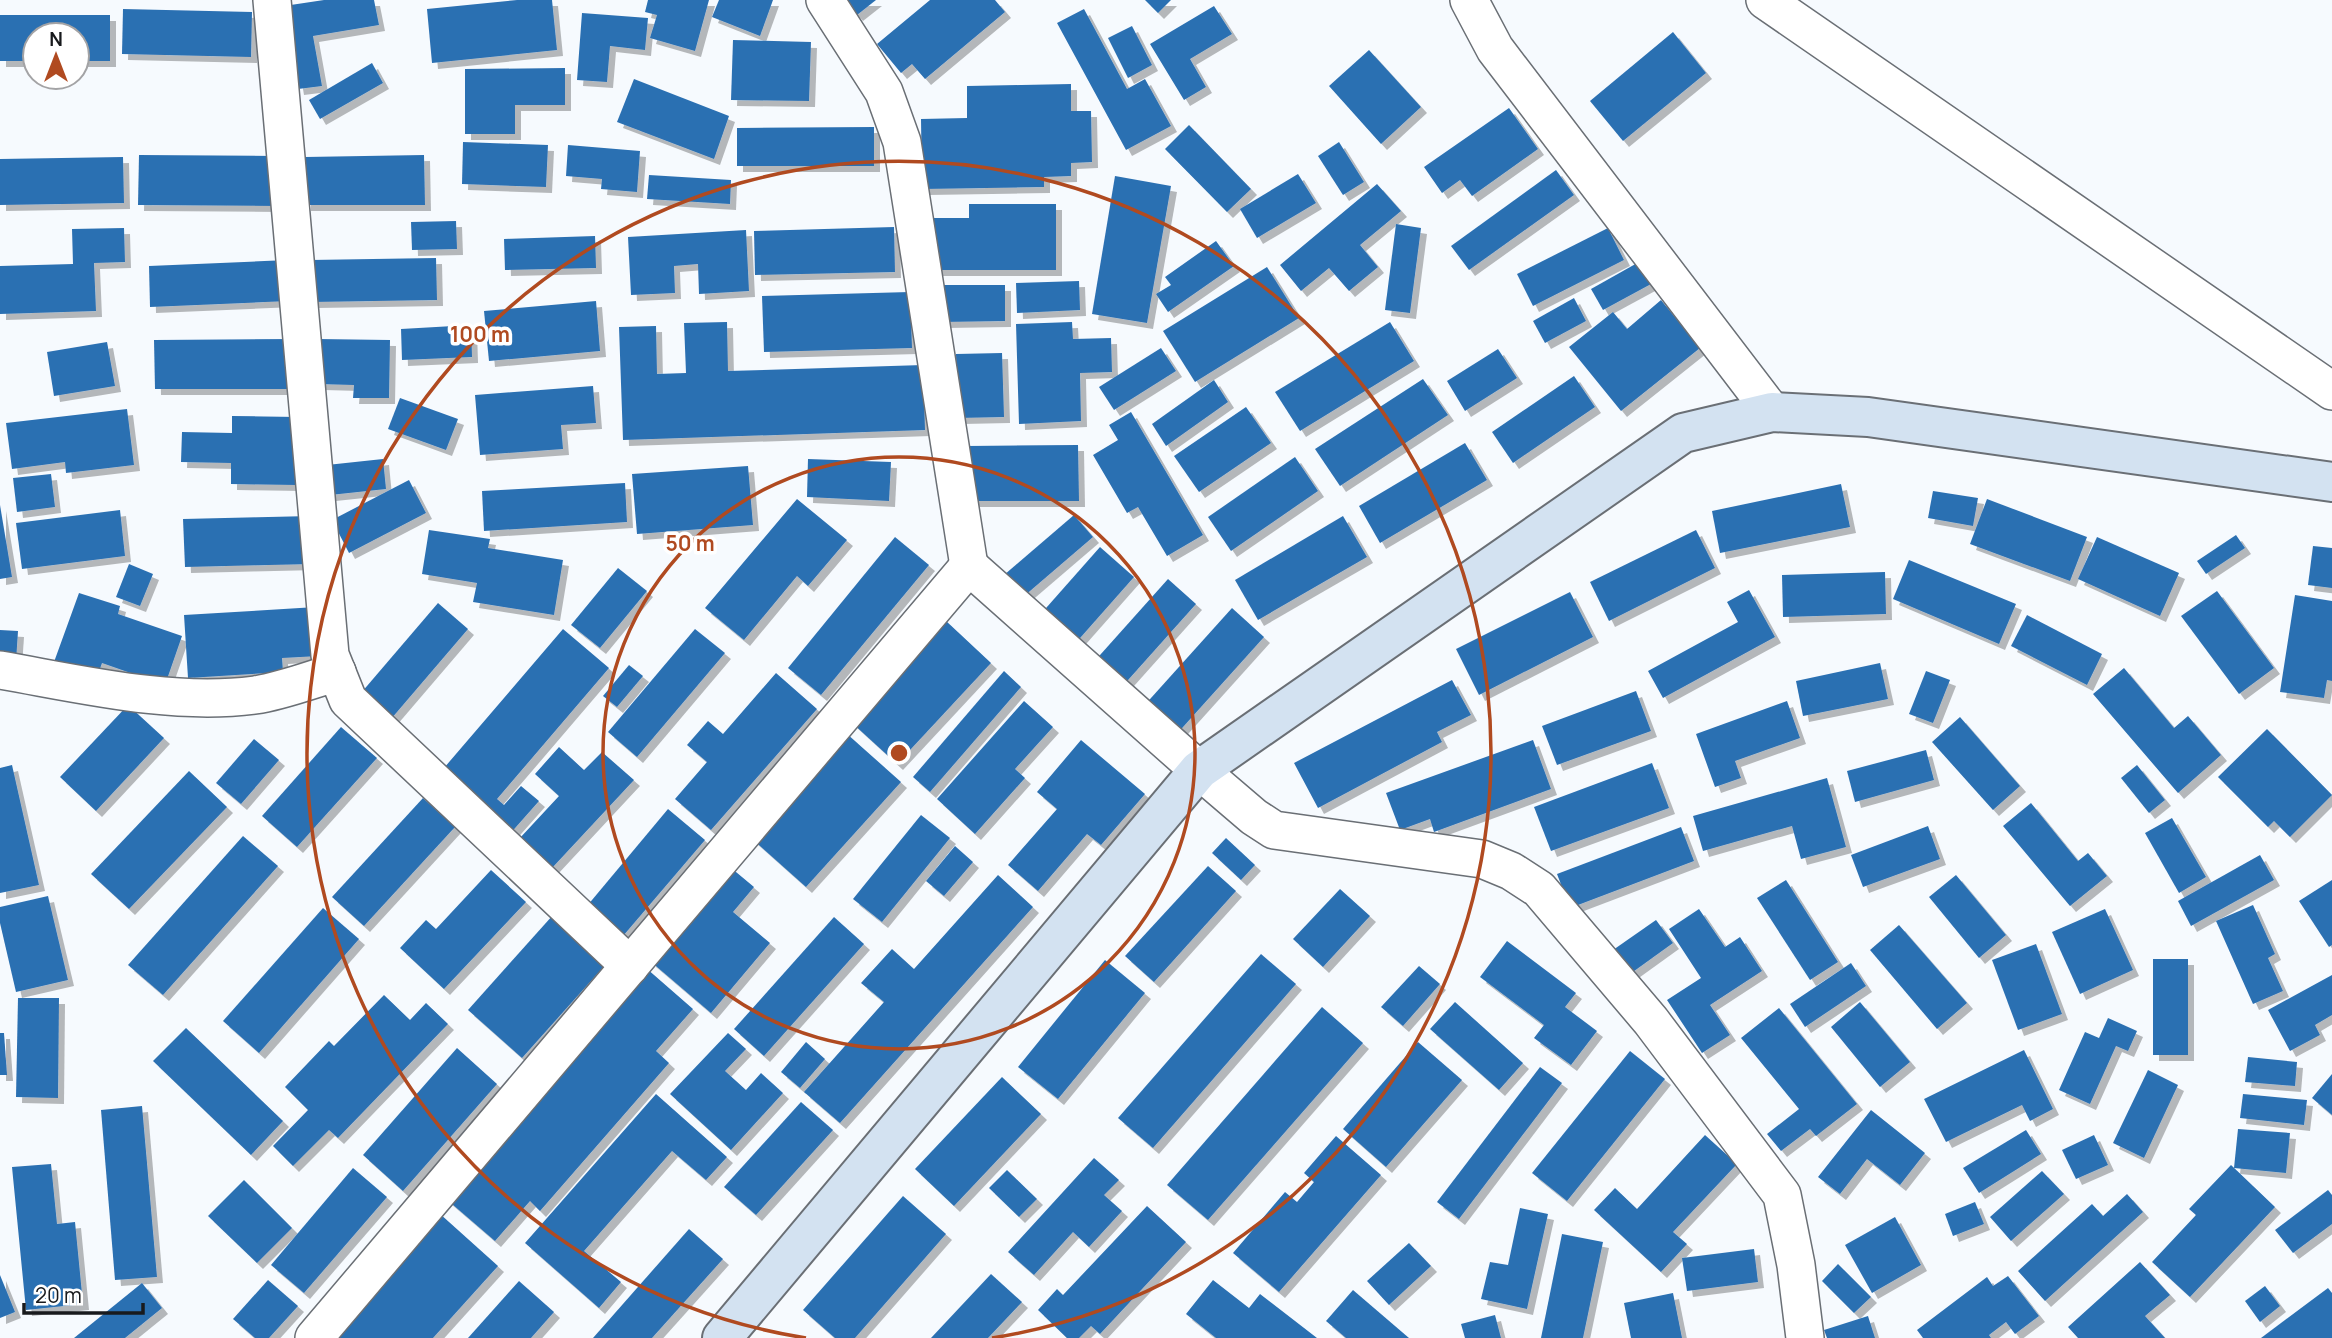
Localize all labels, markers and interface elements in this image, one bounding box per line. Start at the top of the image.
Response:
north arrow [21,21,91,91]
text: N [49,26,63,52]
text: 100 m [450,320,510,348]
text: 50 m [665,529,715,557]
centre of rings [887,741,911,765]
scale bar [24,1272,144,1316]
text: 20 m [35,1281,82,1309]

